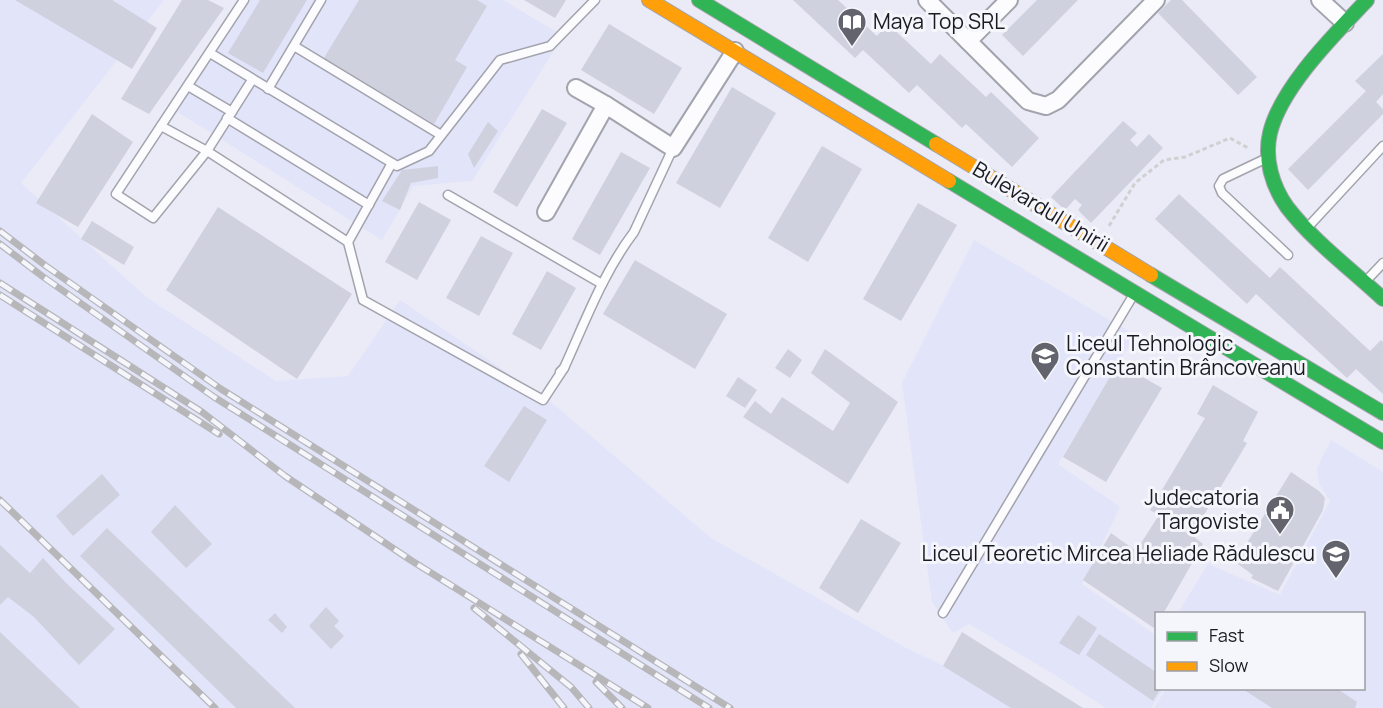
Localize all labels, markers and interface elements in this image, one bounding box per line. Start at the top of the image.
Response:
library icon: Maya Top SRL [836,6,868,48]
place label: Maya Top SRL [873,7,1005,35]
street label: Bulevardul Unirii [968,154,1115,258]
place label: Liceul Tehnologic Constantin Brâncoveanu [1066,329,1306,381]
school or university icon: Liceul Tehnologic Constantin Brâncoveanu [1029,340,1061,382]
place label: Judecatoria Targoviste [1144,483,1259,535]
public building icon: Judecatoria Targoviste [1264,494,1296,536]
school or university icon: Liceul Teoretic Mircea Heliade Rădulescu [1320,538,1352,580]
place label: Liceul Teoretic Mircea Heliade Rădulescu [922,539,1315,567]
legend [1155,612,1365,690]
text: Fast [1209,623,1244,647]
text: Slow [1209,653,1249,677]

